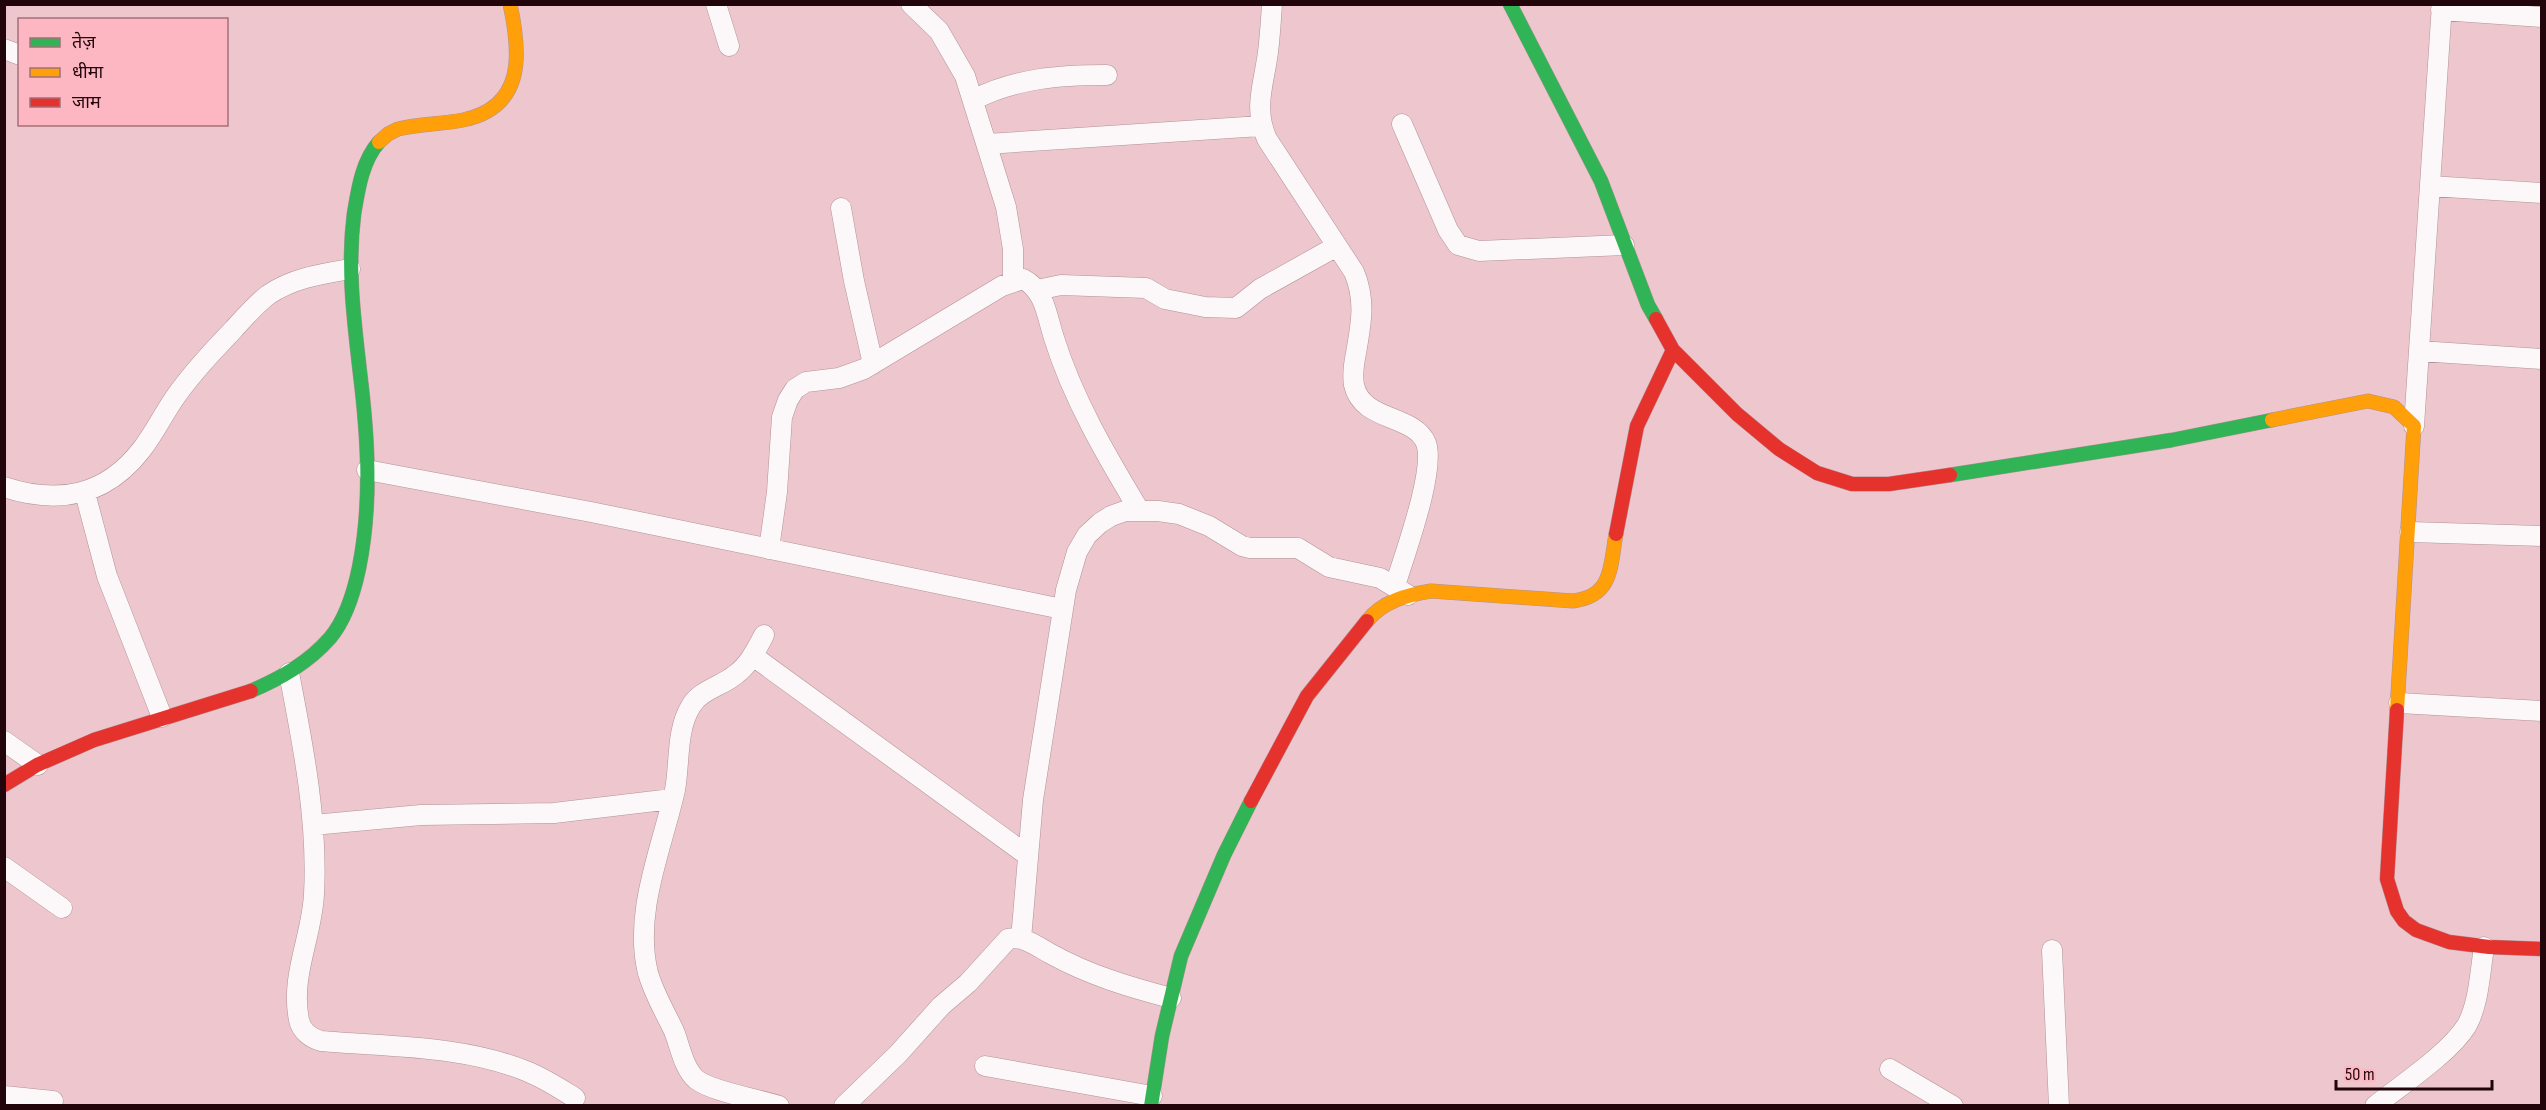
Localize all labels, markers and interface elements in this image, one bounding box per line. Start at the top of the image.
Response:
legend [18,18,228,126]
text: तेज़ [72,31,96,53]
text: धीमा [72,62,103,83]
text: जाम [72,92,102,113]
scale bar [2336,1053,2492,1091]
text: 50 m [2345,1064,2375,1085]

